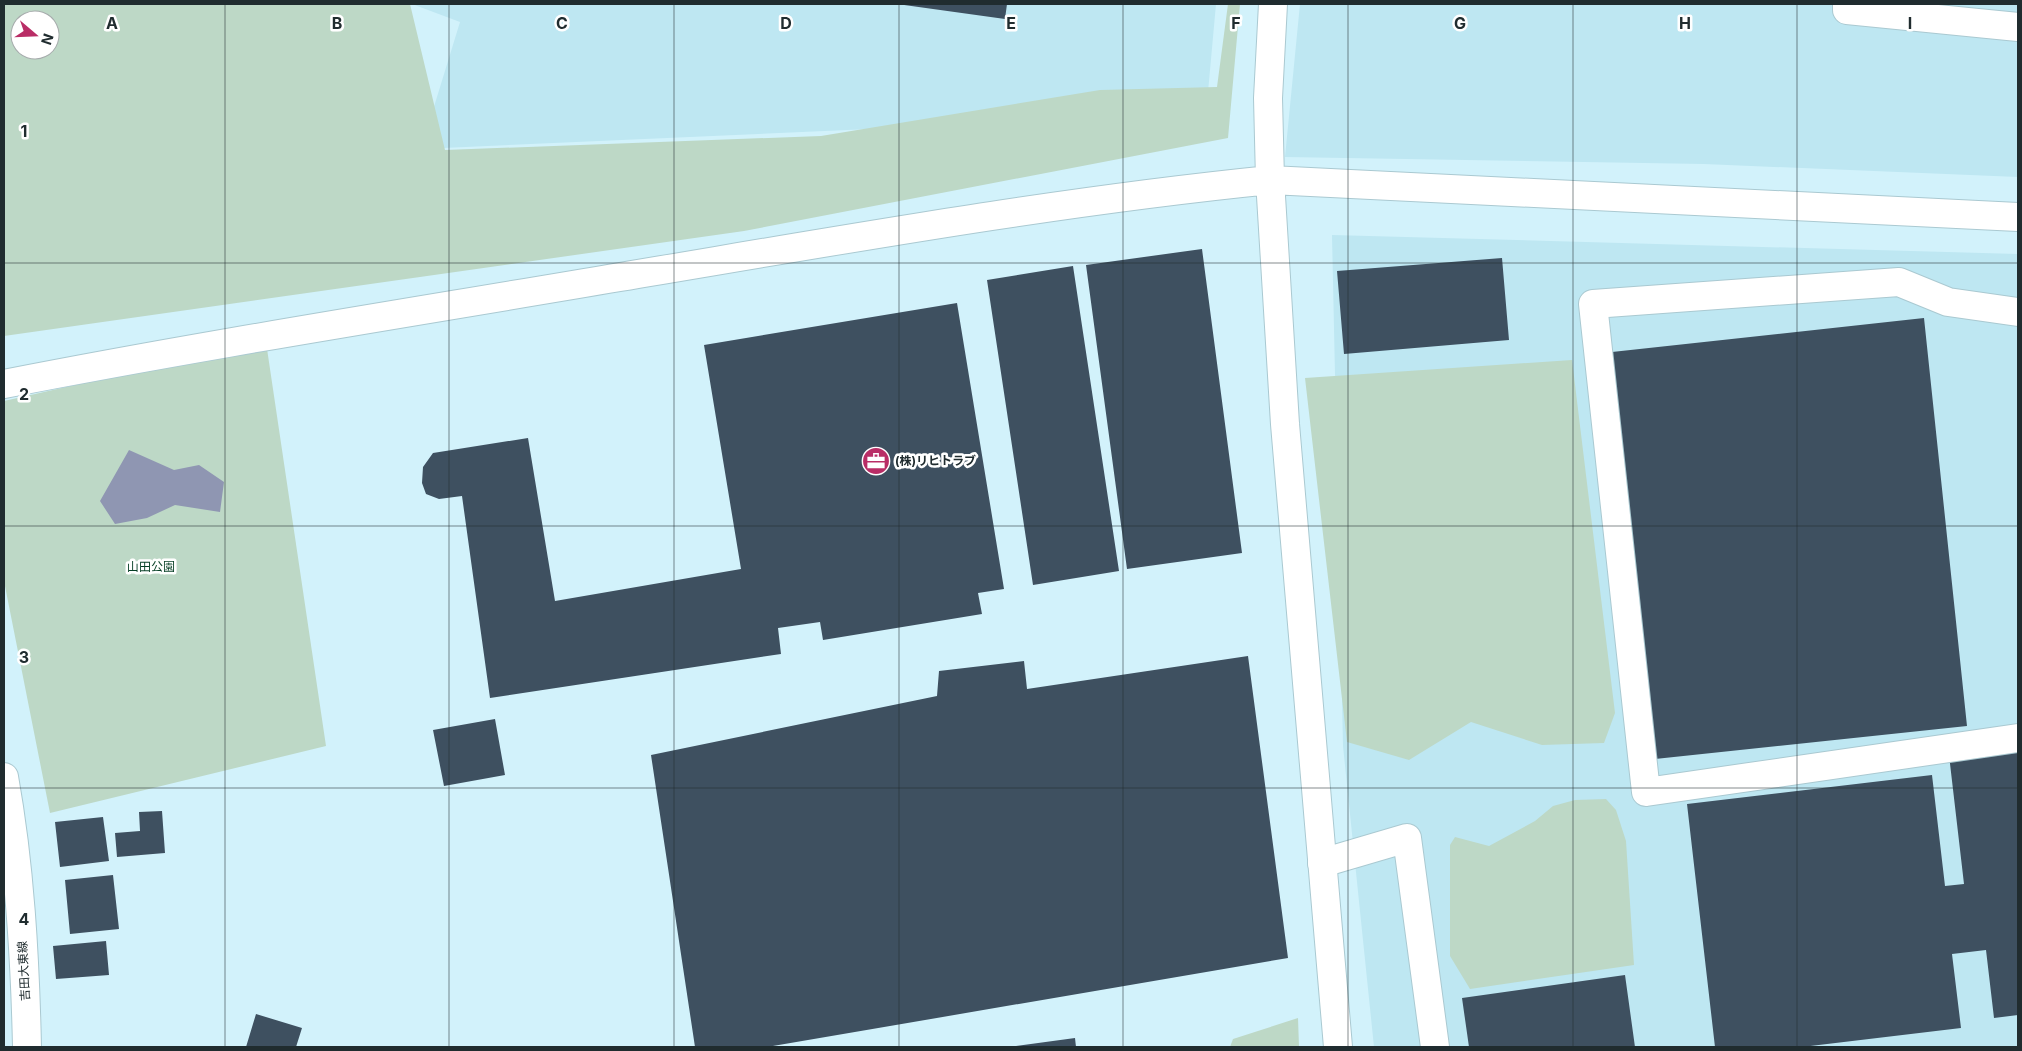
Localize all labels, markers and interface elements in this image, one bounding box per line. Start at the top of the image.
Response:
north arrow [10,10,60,60]
text: A [106,13,118,33]
text: B [332,13,342,33]
text: C [556,13,568,33]
text: D [780,13,792,33]
text: E [1006,13,1016,33]
text: F [1231,13,1241,33]
text: G [1454,13,1466,33]
text: H [1679,13,1691,33]
text: I [1908,13,1912,33]
text: N [38,32,58,47]
text: 1 [21,121,27,141]
text: 2 [19,384,29,404]
office icon: (株)リヒトラブ [861,446,891,476]
place label: (株)リヒトラブ [895,453,976,468]
park label: 山田公園 [127,559,175,574]
text: 3 [19,647,29,667]
text: 4 [19,909,30,929]
street label: 吉田大東線 [14,941,33,1001]

